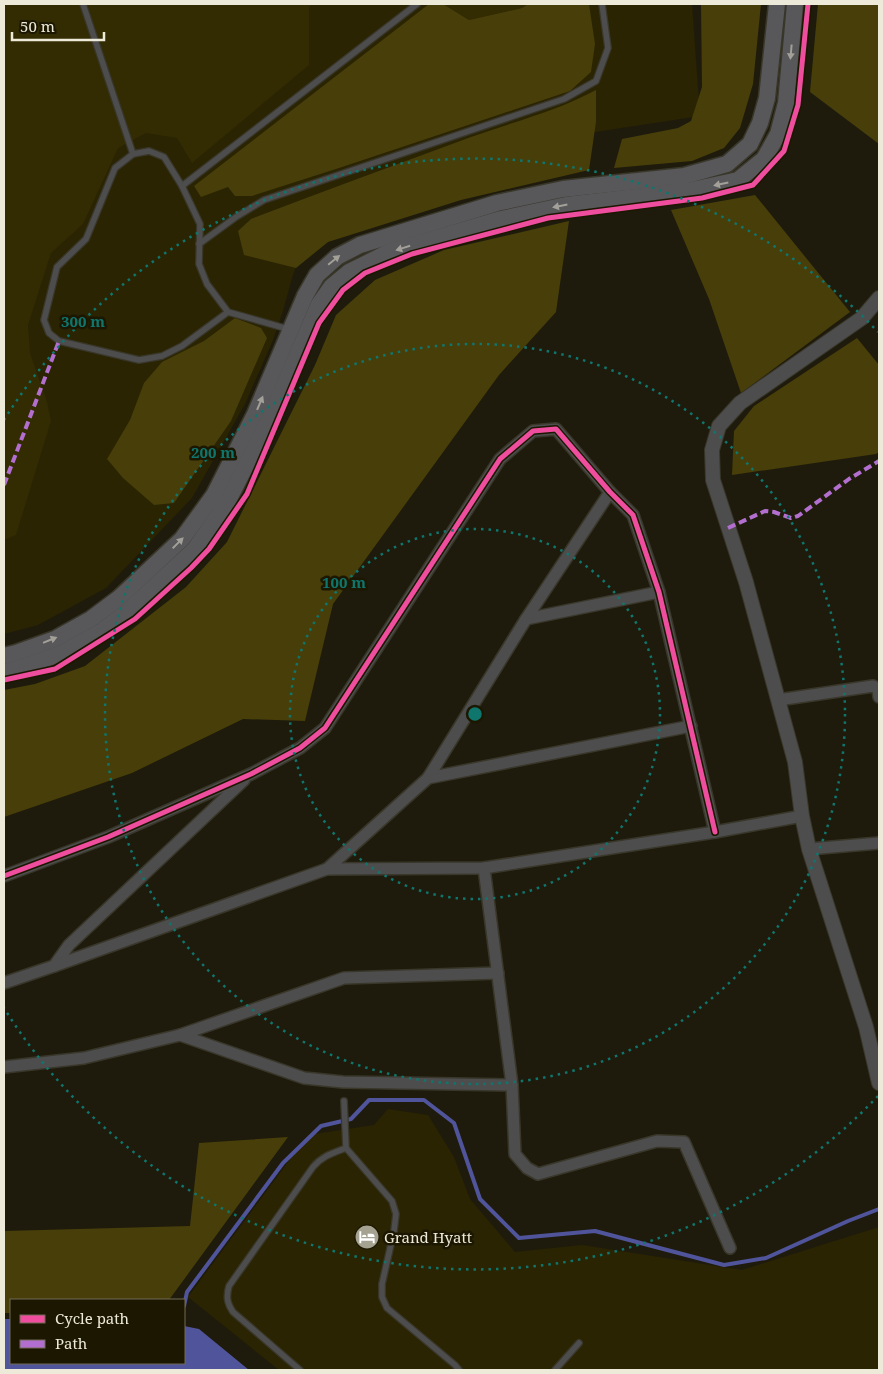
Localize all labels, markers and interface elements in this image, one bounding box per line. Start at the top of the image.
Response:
scale bar [12,10,105,42]
text: 50 m [20,16,55,36]
one-way arrow [787,45,795,61]
one-way arrow [714,180,729,188]
one-way arrow [553,202,568,210]
one-way arrow [396,244,411,252]
one-way arrow [327,255,340,266]
text: 300 m [61,311,105,331]
one-way arrow [256,396,264,410]
text: 200 m [191,442,235,462]
one-way arrow [172,537,184,549]
text: 100 m [322,572,366,592]
one-way arrow [43,636,58,644]
centre of rings [466,705,484,723]
hotel icon: Grand Hyatt [354,1224,380,1250]
place label: Grand Hyatt [384,1227,472,1247]
legend [10,1299,185,1364]
text: Cycle path [55,1308,130,1328]
text: Path [55,1333,88,1353]

